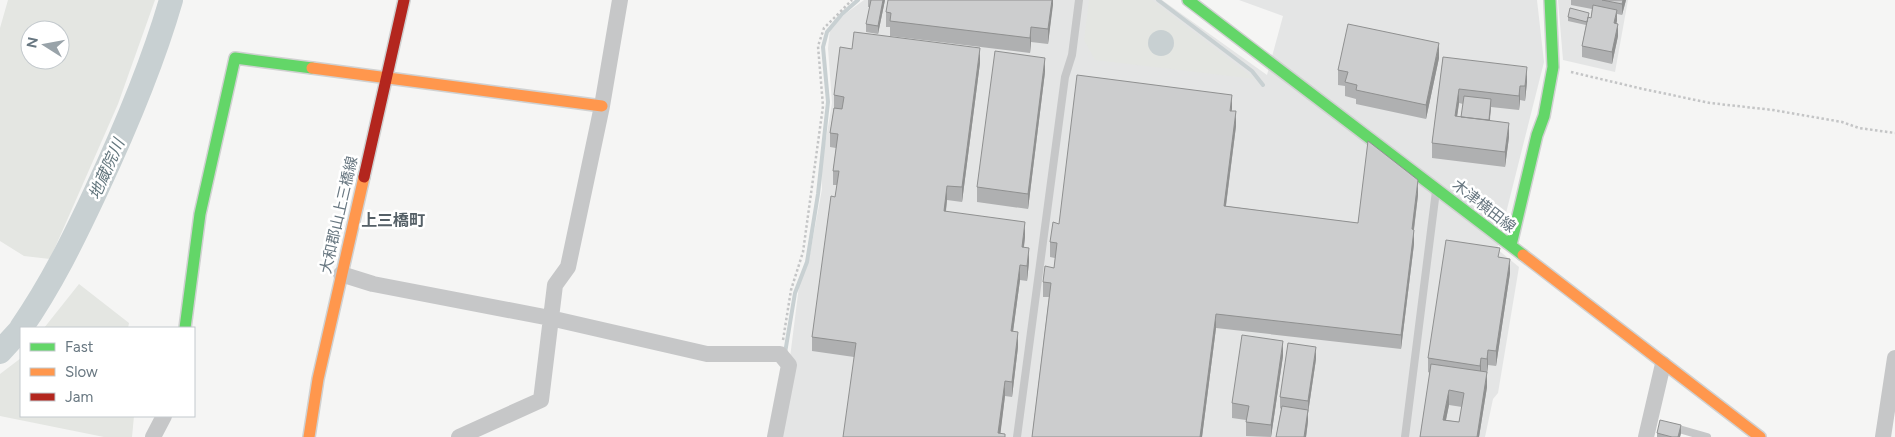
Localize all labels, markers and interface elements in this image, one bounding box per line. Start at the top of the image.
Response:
north arrow [20,20,70,70]
text: N [23,36,42,50]
water label: 地蔵院川 [85,134,129,202]
street label: 大和郡山上三橋線 [317,155,361,275]
street label: 木津横田線 [1449,176,1519,236]
district label: 上三橋町 [361,211,425,230]
legend [20,327,195,417]
text: Fast [65,338,94,356]
text: Slow [65,363,98,381]
text: Jam [65,388,93,406]

